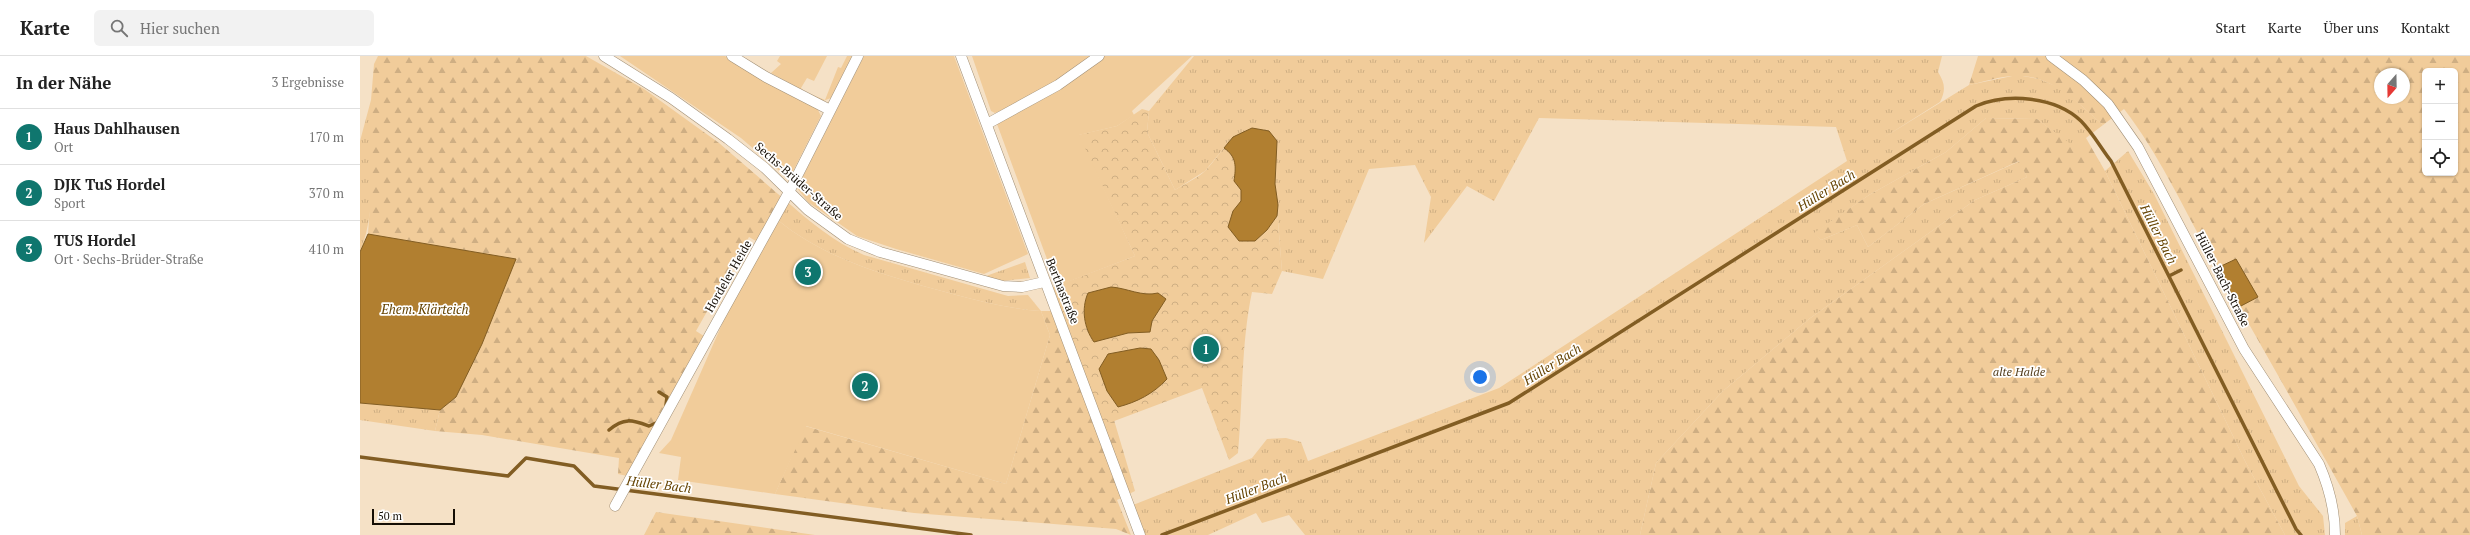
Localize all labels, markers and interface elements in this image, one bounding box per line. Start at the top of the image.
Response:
search box [94,10,374,46]
text: Karte [20,15,70,40]
icon: search [108,17,130,39]
text: Hier suchen [140,18,220,38]
text: Start [2216,18,2246,37]
text: Karte [2268,18,2302,37]
text: Über uns [2324,18,2379,37]
text: Kontakt [2401,18,2450,37]
north arrow [2374,68,2410,104]
map controls [2422,68,2458,176]
button: + [2422,68,2458,104]
text: In der Nähe [16,71,111,94]
text: 3 Ergebnisse [271,73,344,91]
button: − [2422,104,2458,140]
text: Haus Dahlhausen [54,118,180,138]
text: 1 [25,128,33,146]
text: 170 m [309,128,344,146]
text: Ort [54,138,73,156]
street label: Sechs-Brüder-Straße [752,139,846,223]
button: locate [2422,140,2458,176]
water label: Hüller Bach [1793,165,1858,215]
text: DJK TuS Hordel [54,174,165,194]
text: 2 [25,184,33,202]
text: 370 m [309,184,344,202]
text: Sport [54,194,85,212]
water label: Hüller Bach [2136,200,2182,267]
street label: Hüller-Bach-Straße [2193,229,2253,329]
text: TUS Hordel [54,230,136,250]
street label: Hordeler Heide [701,237,755,315]
text: 3 [25,240,33,258]
text: 410 m [309,240,344,258]
text: Ort · Sechs-Brüder-Straße [54,250,204,268]
street label: Berthastraße [1043,256,1083,326]
pin: 3 [795,257,821,287]
water label: Ehem. Klärteich [380,300,469,318]
pin: 1 [1193,334,1219,364]
water label: Hüller Bach [1519,339,1584,389]
park label: alte Halde [1993,364,2046,379]
your location [1470,367,1490,387]
pin: 2 [852,371,878,401]
water label: Hüller Bach [1221,468,1290,508]
water label: Hüller Bach [625,471,692,497]
scale bar [372,507,455,526]
text: 50 m [378,509,402,523]

